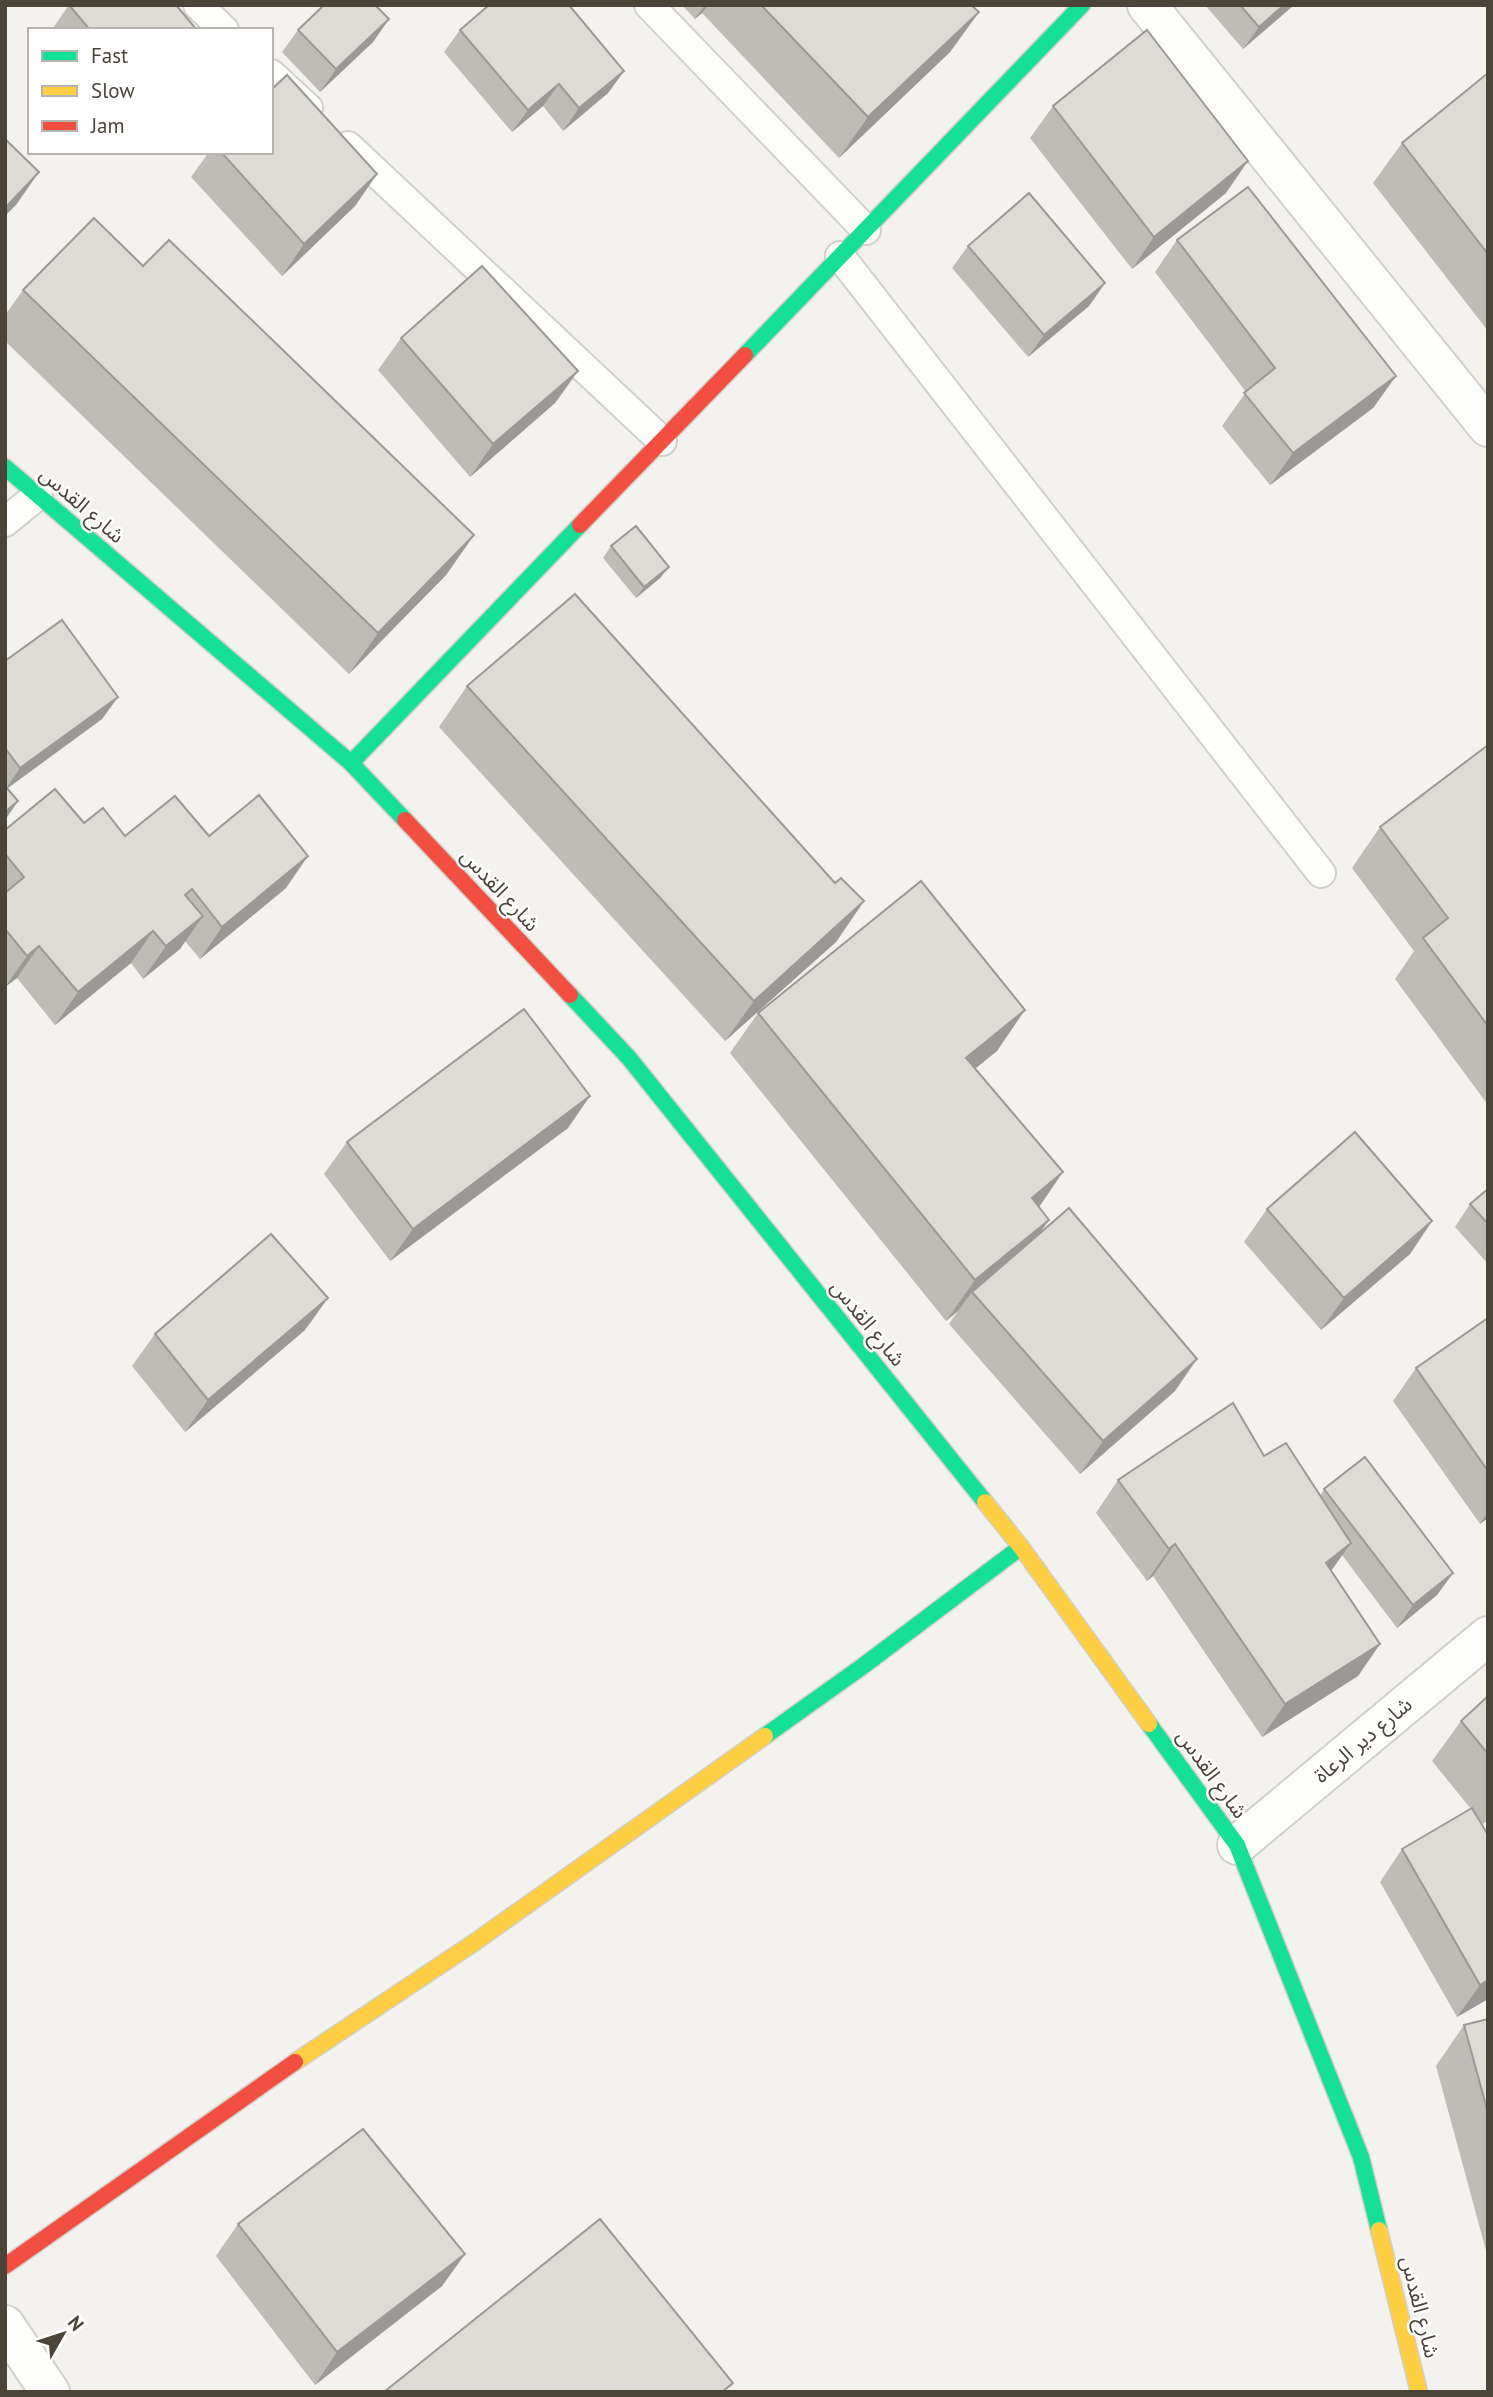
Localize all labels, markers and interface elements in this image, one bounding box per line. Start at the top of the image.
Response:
legend [28,28,273,154]
text: Fast [91,42,128,69]
text: Slow [91,77,135,104]
text: Jam [90,112,125,139]
street label: شارع القدس [33,460,130,550]
street label: شارع القدس [454,842,546,938]
street label: شارع القدس [824,1274,912,1373]
street label: شارع دير الرعاة [1308,1691,1419,1790]
street label: شارع القدس [1169,1724,1254,1825]
street label: شارع القدس [1393,2253,1446,2361]
north arrow [28,2299,98,2369]
text: N [63,2311,89,2336]

